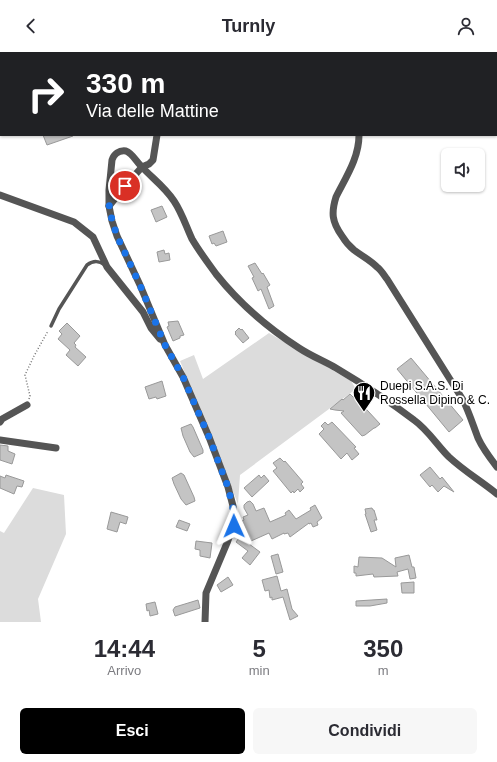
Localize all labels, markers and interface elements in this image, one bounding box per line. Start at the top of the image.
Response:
icon: back [20,15,42,37]
icon: person [455,15,477,37]
text: Turnly [222,16,275,36]
icon: right [20,68,72,120]
text: 330 m [86,68,165,99]
text: Via delle Mattine [86,101,219,121]
map controls [441,148,485,192]
button: sound [441,148,485,192]
pin [108,169,142,203]
icon: arrive [114,175,136,197]
place label: Duepi S.A.S. Di Rossella Dipino & C. [380,379,490,407]
restaurant icon: Duepi S.A.S. Di Rossella Dipino & C. [351,380,377,413]
position arrow [213,505,255,547]
text: 14:44 [94,635,155,662]
text: 5 [252,635,266,662]
text: 350 [363,635,403,662]
text: Arrivo [107,663,141,678]
text: min [249,663,270,678]
text: m [378,663,389,678]
button: Esci [20,708,245,754]
button: Condividi [253,708,477,754]

